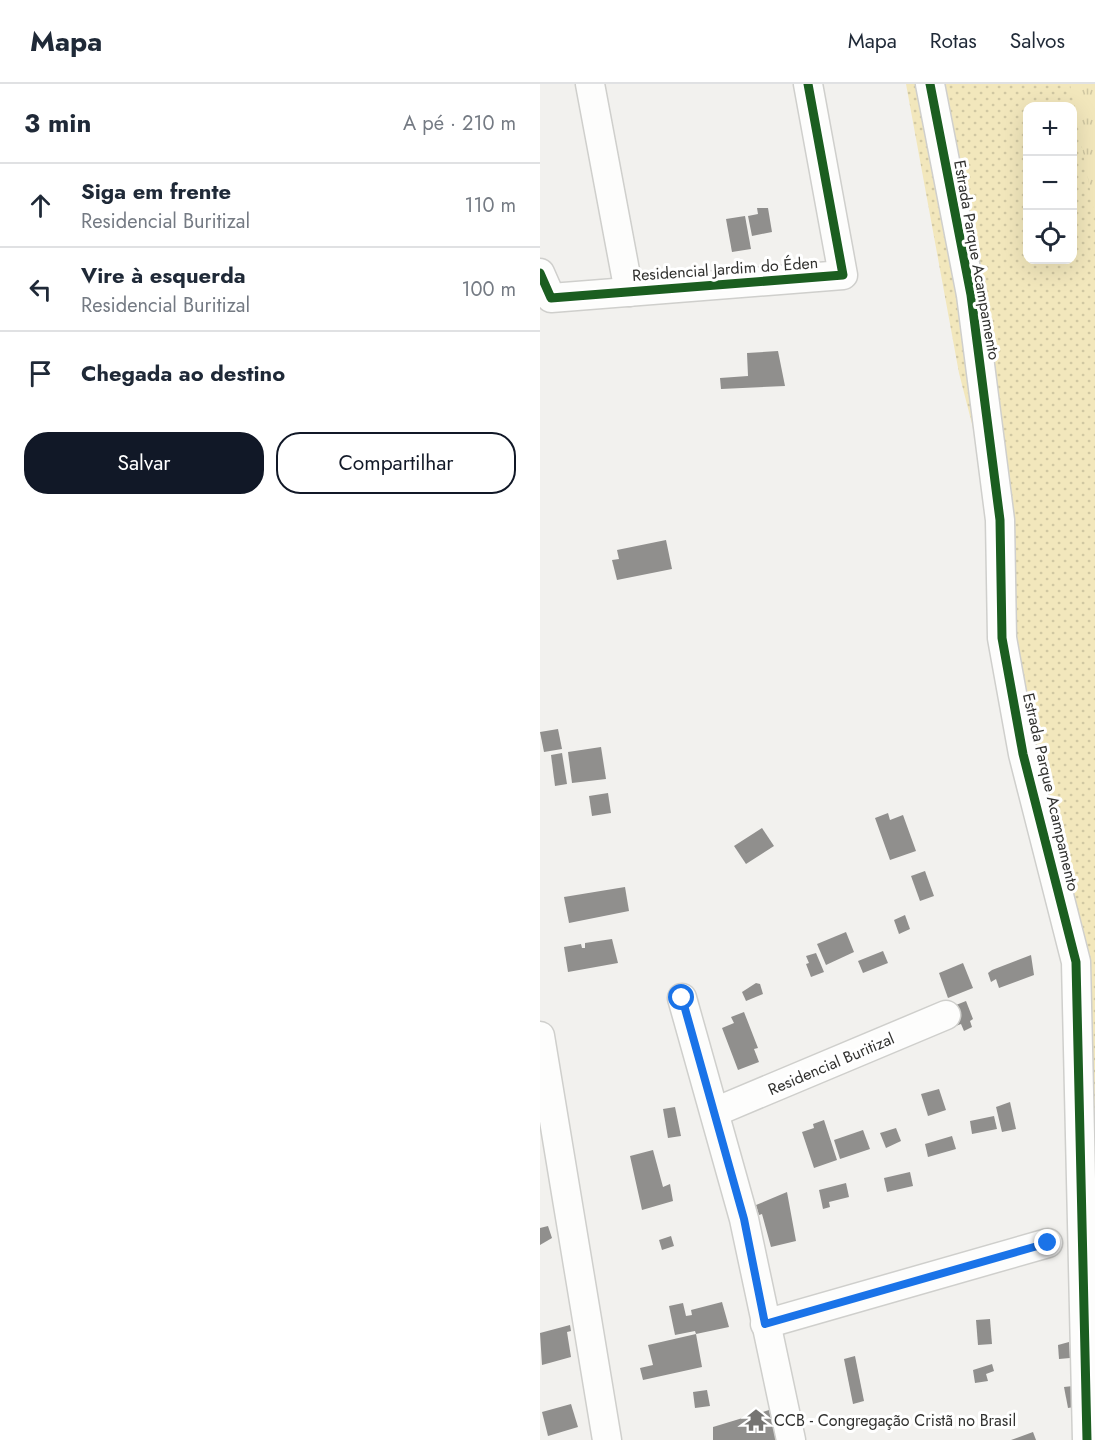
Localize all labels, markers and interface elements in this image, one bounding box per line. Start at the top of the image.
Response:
text: Mapa [30,21,102,62]
text: Mapa [848,26,897,56]
text: Rotas [930,26,977,56]
text: Salvos [1010,26,1065,56]
map controls [1023,102,1077,264]
button: + [1023,102,1077,156]
text: 3 min [24,104,91,142]
text: A pé · 210 m [403,109,516,138]
button: − [1023,156,1077,210]
street label: Estrada Parque Acampamento [948,158,1006,362]
text: Siga em frente [81,175,231,207]
icon: ahead [24,189,57,222]
text: 110 m [464,191,516,220]
text: Residencial Buritizal [81,207,250,236]
button: locate [1023,210,1077,264]
street label: Residencial Jardim do Éden [631,251,819,287]
text: Vire à esquerda [81,259,246,291]
icon: left [24,273,57,306]
text: 100 m [461,275,516,304]
text: Residencial Buritizal [81,291,250,320]
icon: arrive [24,357,57,390]
text: Chegada ao destino [81,357,285,389]
button: Salvar [24,432,264,494]
button: Compartilhar [276,432,516,494]
street label: Estrada Parque Acampamento [1017,691,1085,894]
route start [668,984,694,1010]
street label: Residencial Buritizal [764,1027,898,1101]
route end [1034,1229,1060,1255]
temple icon: CCB - Congregação Cristã no Brasil [743,1407,769,1433]
place label: CCB - Congregação Cristã no Brasil [774,1409,1016,1432]

